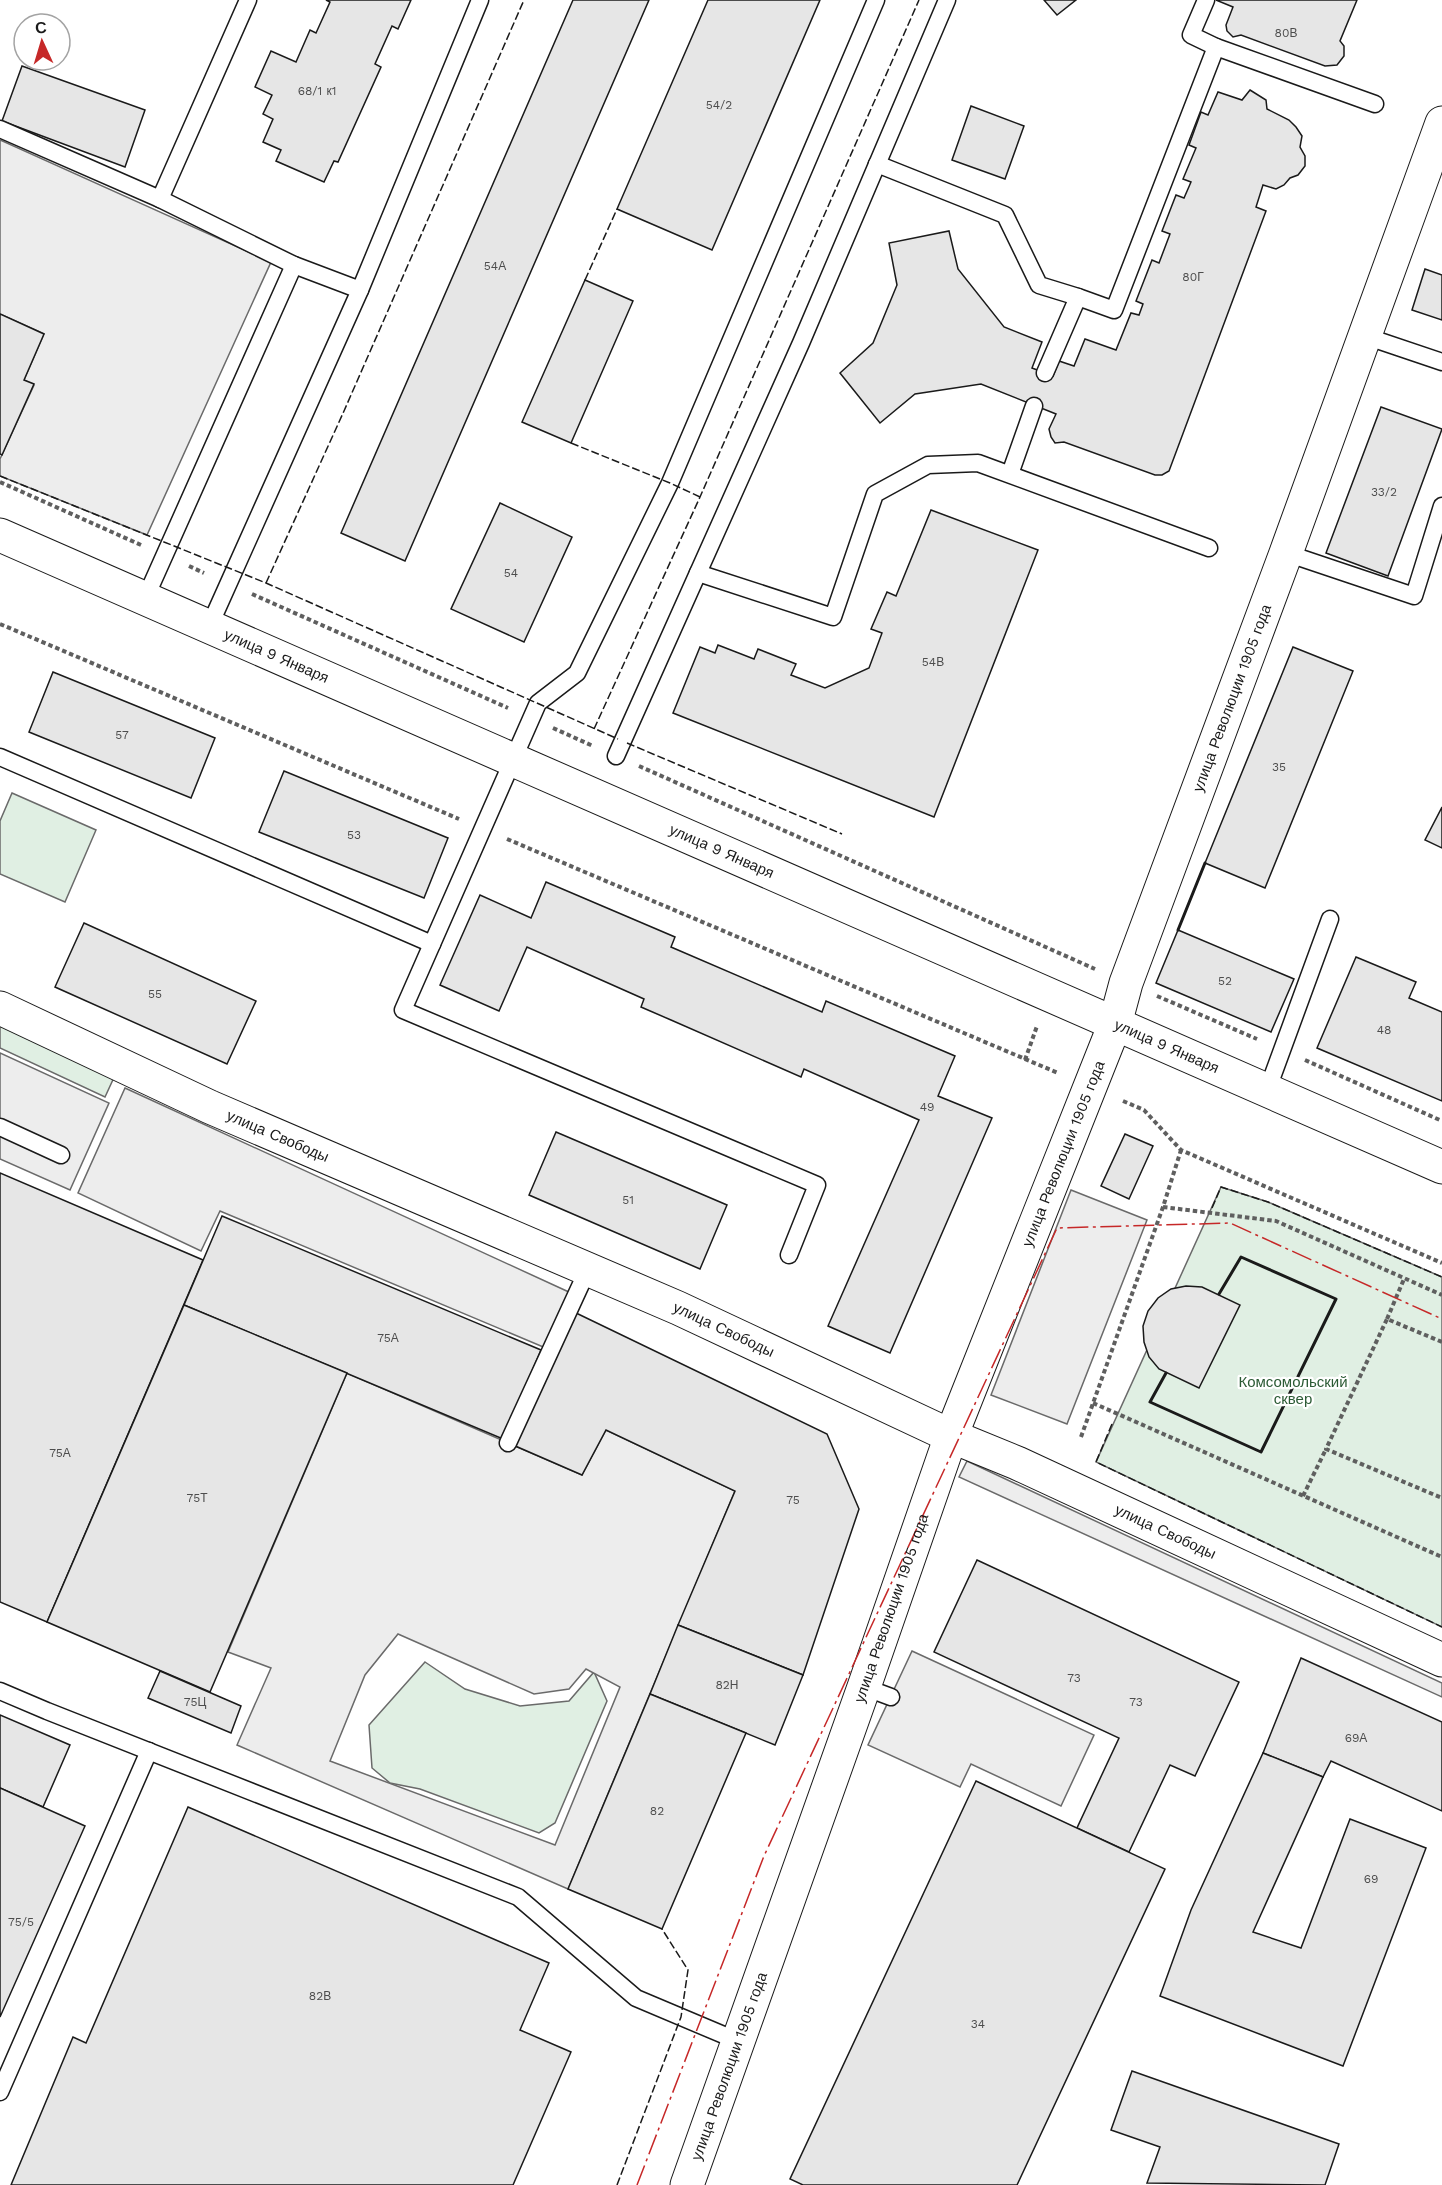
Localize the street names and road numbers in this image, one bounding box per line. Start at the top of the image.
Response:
street label: улица Революции 1905 года [1189,601,1275,794]
street label: улица 9 Января [222,625,332,687]
street label: улица 9 Января [667,821,777,882]
street label: улица 9 Января [1112,1016,1222,1077]
street label: улица Революции 1905 года [1018,1057,1109,1249]
street label: улица Свободы [224,1106,332,1166]
street label: улица Свободы [671,1298,777,1361]
street label: улица Свободы [1112,1501,1219,1563]
street label: улица Революции 1905 года [850,1511,933,1705]
street label: улица Революции 1905 года [687,1969,771,2163]

